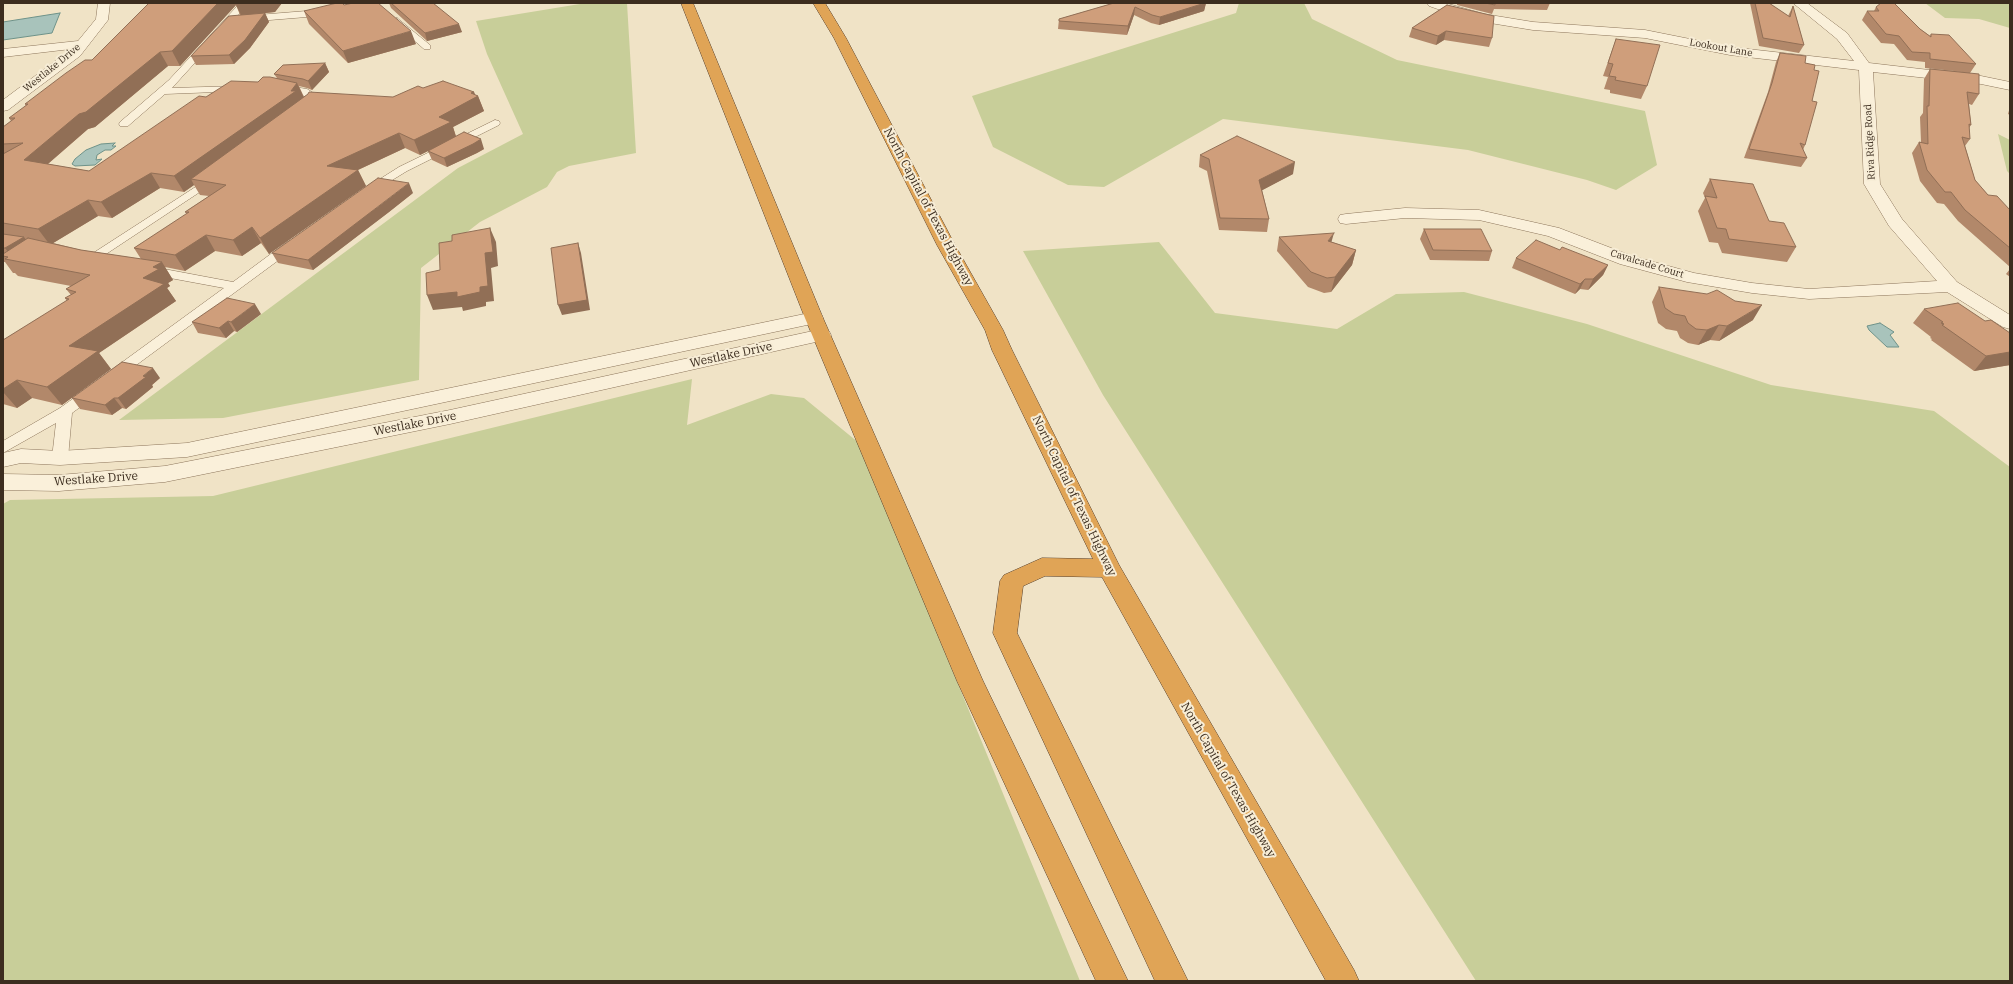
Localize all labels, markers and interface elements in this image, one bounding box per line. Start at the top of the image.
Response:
street label: Lookout Lane [1689,37,1753,59]
street label: Westlake Drive [21,41,83,95]
street label: Riva Ridge Road [1862,104,1878,180]
street label: North Capital of Texas Highway [880,126,976,288]
street label: Cavalcade Court [1609,247,1685,281]
street label: Westlake Drive [688,339,774,371]
street label: Westlake Drive [372,409,458,439]
street label: North Capital of Texas Highway [1029,413,1119,579]
street label: Westlake Drive [54,469,138,489]
street label: North Capital of Texas Highway [1178,700,1278,860]

